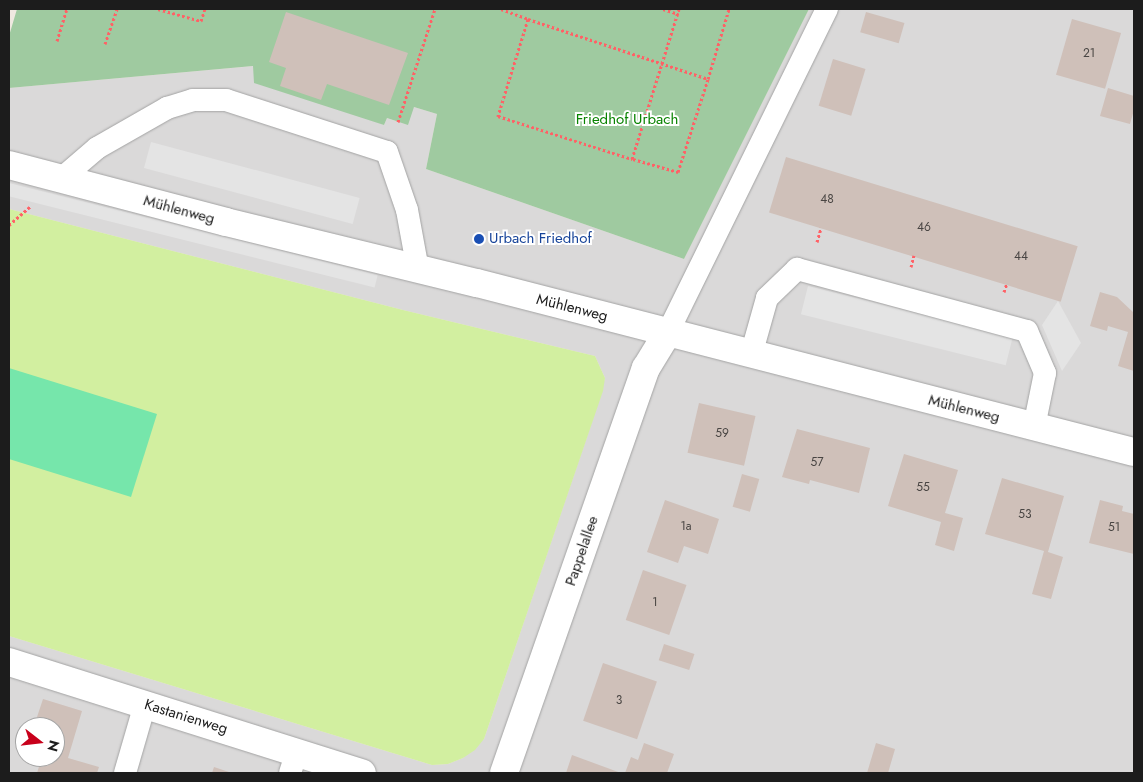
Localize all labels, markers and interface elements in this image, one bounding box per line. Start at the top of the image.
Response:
house number: 21 [1083,47,1095,61]
park label: Friedhof Urbach [576,111,678,129]
street label: Mühlenweg [141,192,217,228]
house number: 48 [820,193,834,207]
house number: 46 [917,221,931,235]
place label: Urbach Friedhof [489,230,592,248]
marker: Urbach Friedhof [473,233,485,245]
house number: 44 [1014,250,1028,264]
street label: Mühlenweg [534,290,610,326]
street label: Mühlenweg [926,391,1002,427]
house number: 59 [715,427,729,441]
house number: 57 [810,456,824,470]
house number: 55 [916,481,930,495]
house number: 53 [1018,508,1032,522]
street label: Pappelallee [562,514,602,588]
house number: 1a [680,520,692,534]
house number: 51 [1108,521,1120,535]
house number: 1 [652,596,658,610]
house number: 3 [616,694,622,708]
street label: Kastanienweg [142,696,230,738]
north arrow [15,717,65,767]
text: N [42,738,65,754]

